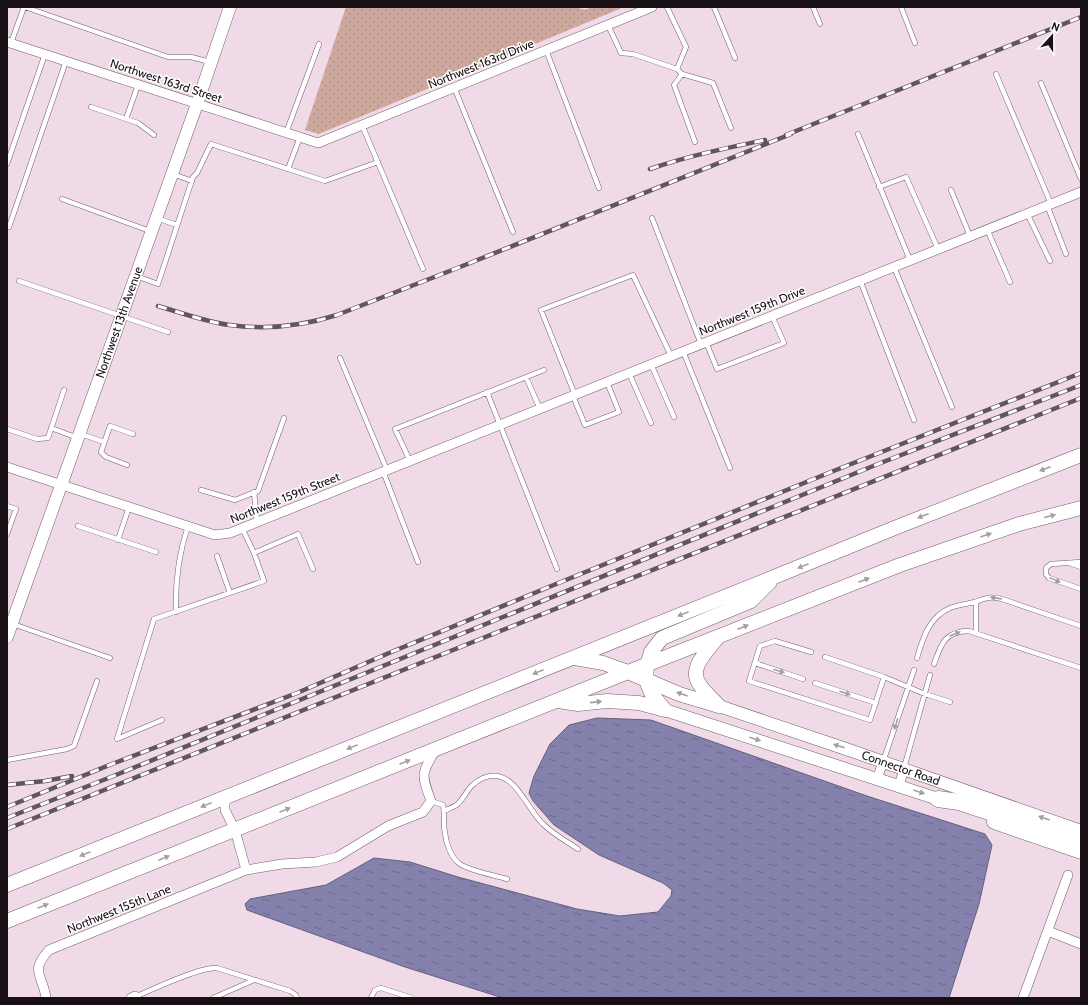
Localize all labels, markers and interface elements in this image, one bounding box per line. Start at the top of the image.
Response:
north arrow [1032,16,1072,56]
text: N [1049,19,1062,35]
street label: Northwest 163rd Drive [426,35,536,92]
street label: Northwest 163rd Street [108,55,224,106]
street label: Northwest 13th Avenue [92,264,145,380]
street label: Northwest 159th Drive [697,282,807,339]
one-way arrow [1038,467,1050,473]
street label: Northwest 159th Street [228,469,342,526]
one-way arrow [1044,513,1056,519]
one-way arrow [917,514,929,520]
one-way arrow [980,532,992,538]
one-way arrow [797,563,809,569]
one-way arrow [859,576,871,582]
one-way arrow [1050,577,1062,583]
one-way arrow [990,595,1002,601]
one-way arrow [676,612,688,618]
one-way arrow [737,624,749,630]
one-way arrow [949,630,961,637]
one-way arrow [773,668,785,674]
one-way arrow [531,670,543,676]
one-way arrow [840,690,852,696]
one-way arrow [676,691,688,697]
one-way arrow [590,699,602,705]
one-way arrow [893,718,899,730]
one-way arrow [749,736,761,742]
one-way arrow [832,743,844,749]
one-way arrow [346,744,358,750]
street label: Connector Road [860,747,942,788]
one-way arrow [400,758,412,764]
one-way arrow [913,790,925,796]
one-way arrow [199,803,211,809]
one-way arrow [279,807,290,813]
one-way arrow [1038,815,1050,821]
one-way arrow [80,851,91,857]
one-way arrow [158,855,170,861]
street label: Northwest 155th Lane [65,881,173,936]
one-way arrow [38,903,50,909]

